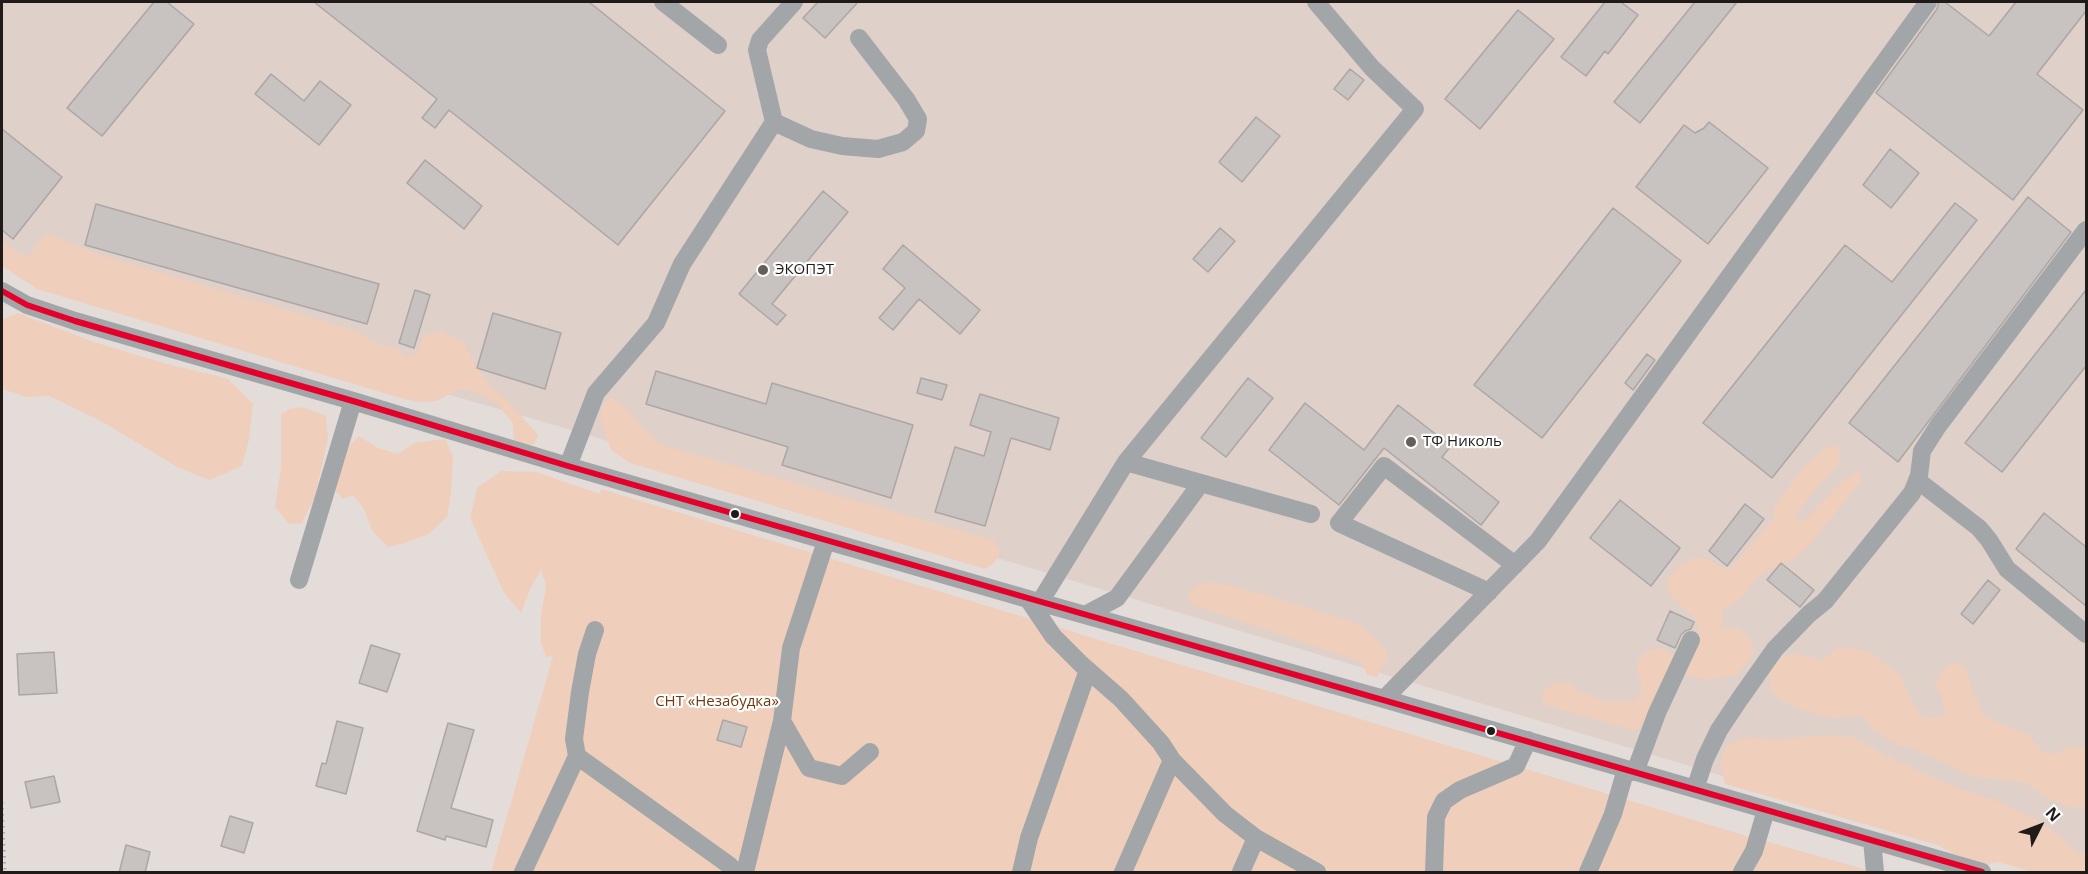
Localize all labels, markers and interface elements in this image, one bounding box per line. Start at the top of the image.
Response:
place label: ЭКОПЭТ [775,261,834,279]
marker: ЭКОПЭТ [756,263,770,277]
place label: ТФ Николь [1423,433,1502,451]
marker: ТФ Николь [1404,435,1418,449]
unlabelled marker [729,508,741,520]
park label: СНТ «Незабудка» [655,693,779,711]
unlabelled marker [1485,725,1497,737]
north arrow [2010,796,2070,856]
text: N [2041,802,2066,826]

